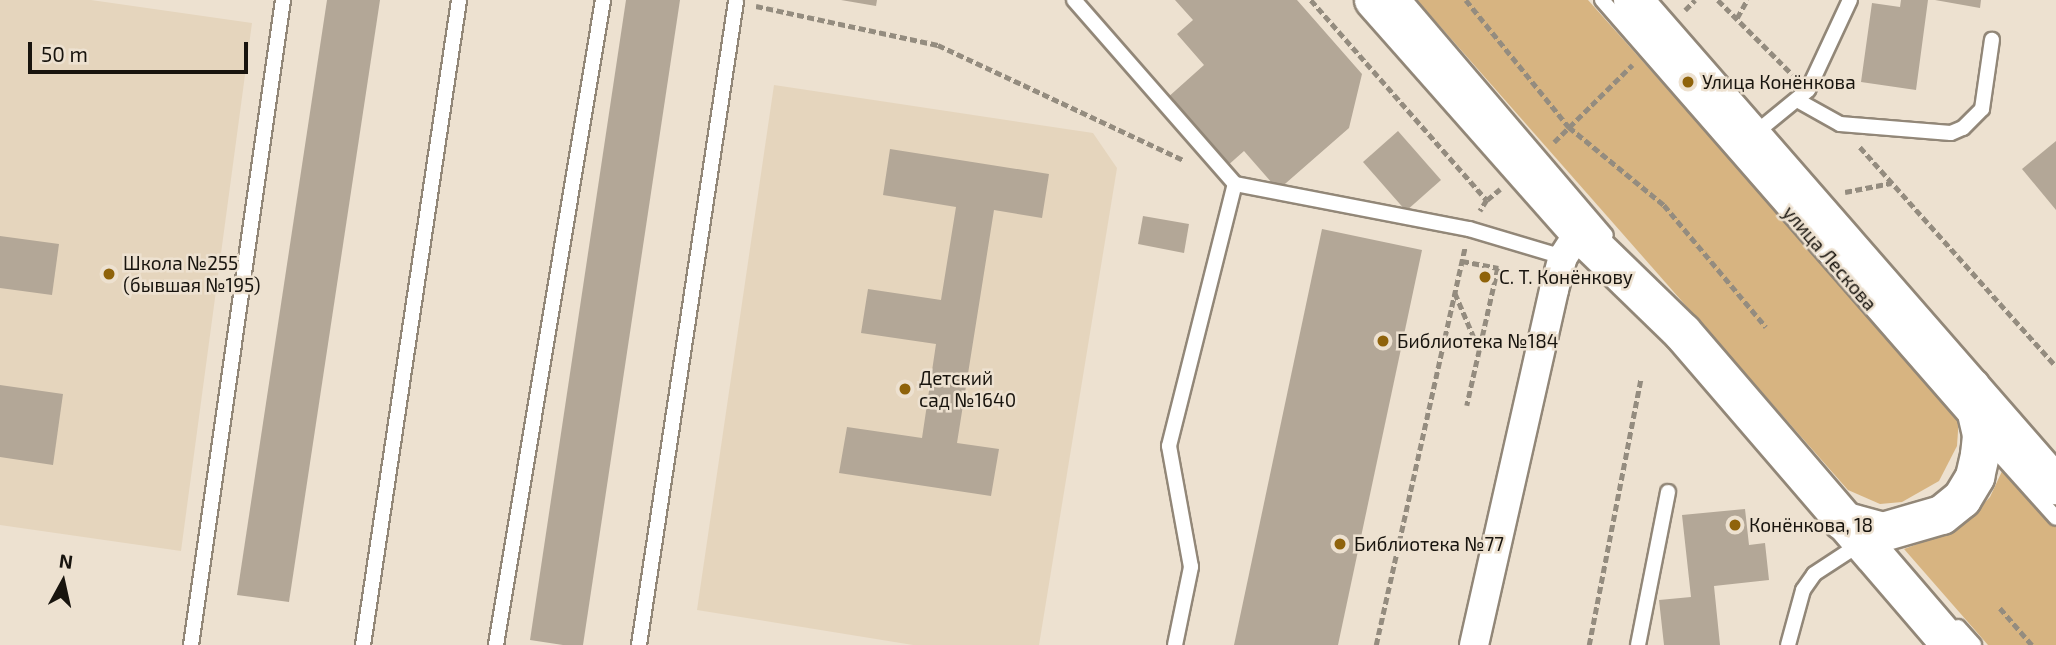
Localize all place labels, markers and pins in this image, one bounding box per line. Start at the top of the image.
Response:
place label: Улица Конёнкова [1702,71,1856,93]
marker: Улица Конёнкова [1680,74,1696,90]
place label: Школа №255 (бывшая №195) [123,252,261,296]
marker: Школа №255 (бывшая №195) [101,266,117,282]
place label: С. Т. Конёнкову [1499,266,1633,288]
marker: С. Т. Конёнкову [1477,269,1493,285]
place label: Библиотека №184 [1397,330,1558,352]
marker: Библиотека №184 [1375,333,1391,349]
place label: Детский сад №1640 [919,367,1016,411]
marker: Детский сад №1640 [897,381,913,397]
place label: Конёнкова, 18 [1749,514,1873,536]
marker: Конёнкова, 18 [1727,517,1743,533]
place label: Библиотека №77 [1354,533,1504,555]
marker: Библиотека №77 [1332,536,1348,552]

